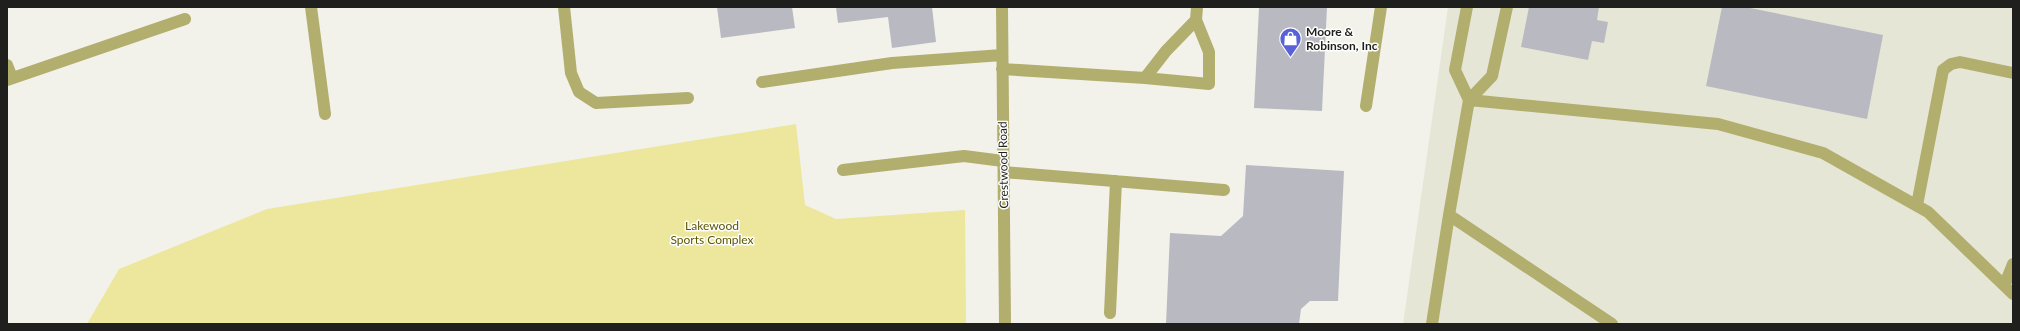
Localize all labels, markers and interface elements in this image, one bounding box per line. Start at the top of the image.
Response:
place label: Moore & Robinson, Inc [1306,24,1378,53]
shop icon: Moore & Robinson, Inc [1277,25,1303,58]
street label: Crestwood Road [995,121,1011,209]
park label: Lakewood Sports Complex [670,218,754,247]

